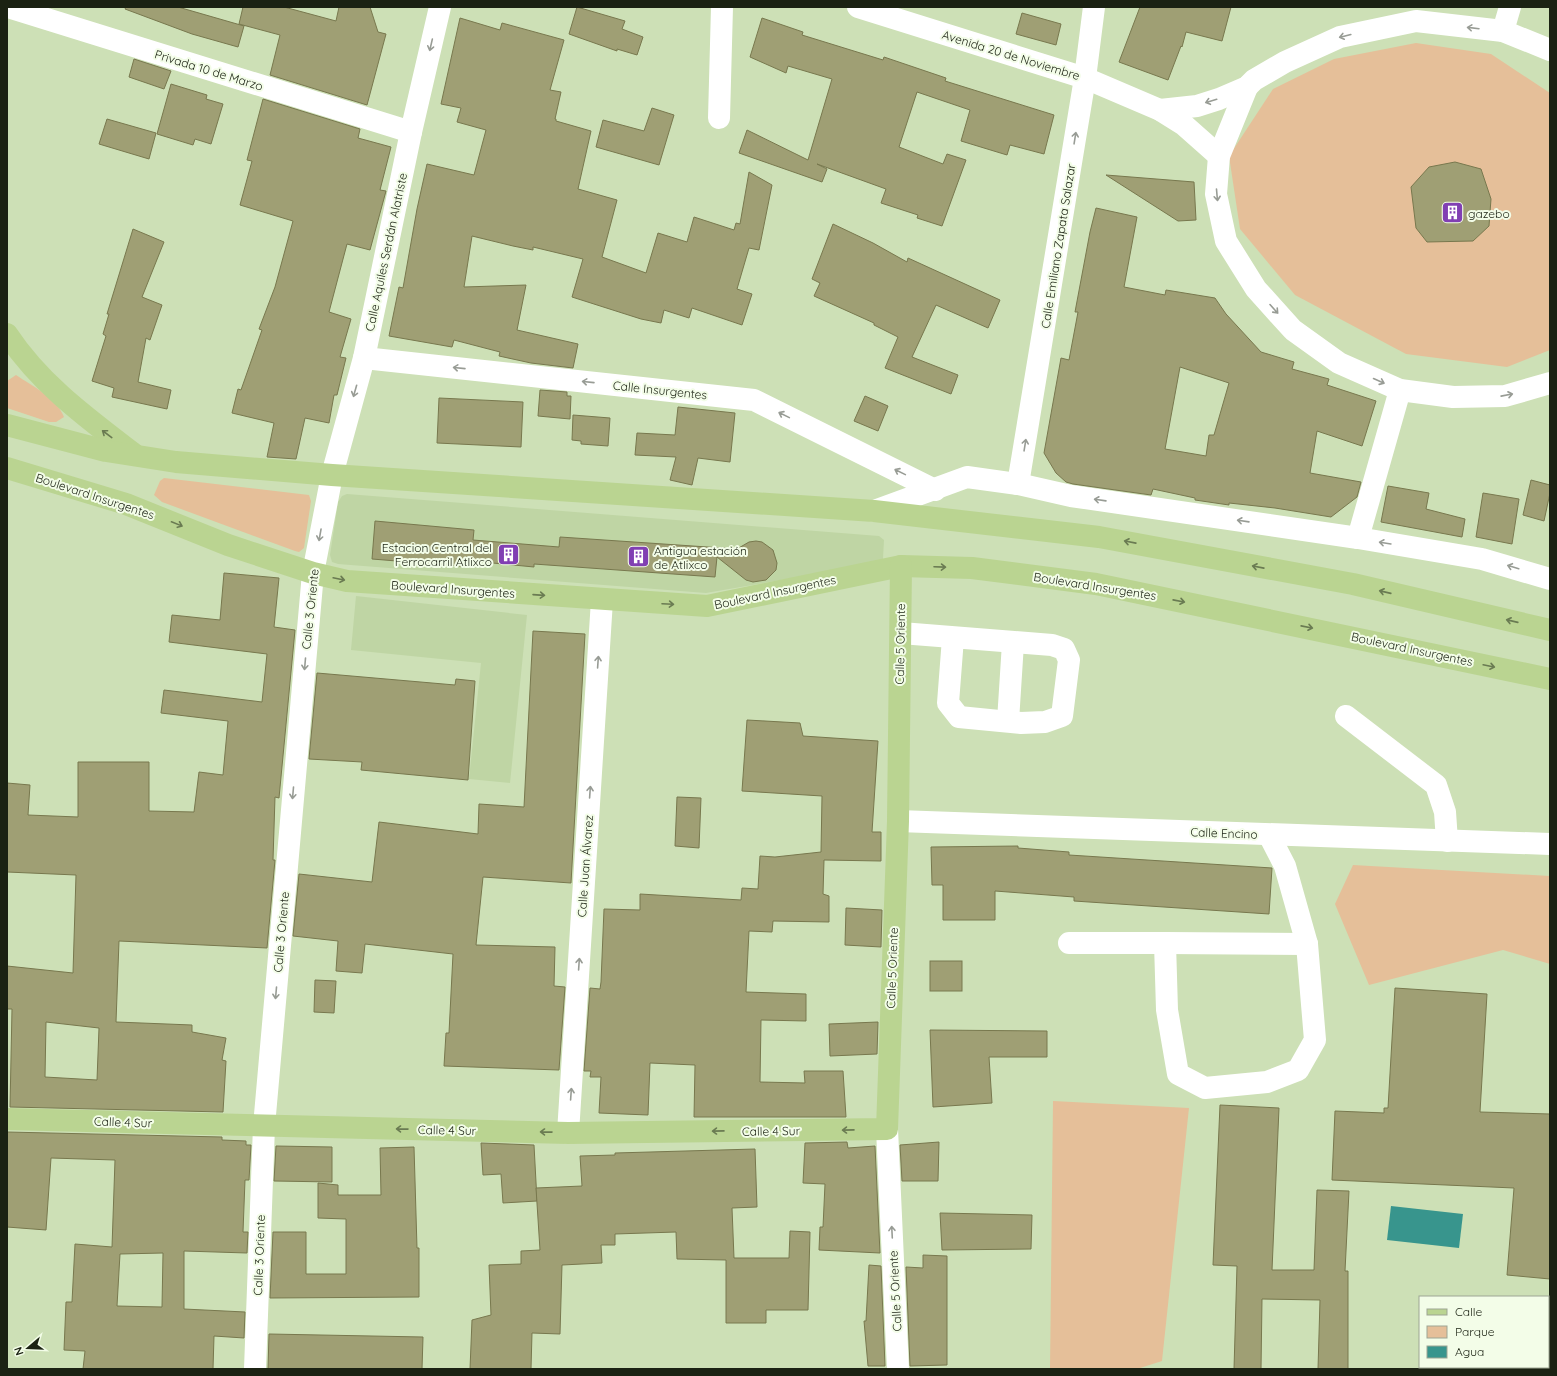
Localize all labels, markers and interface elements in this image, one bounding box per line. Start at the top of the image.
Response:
one-way arrow [1467,24,1480,31]
street label: Avenida 20 de Noviembre [940,27,1082,83]
one-way arrow [1339,33,1352,41]
one-way arrow [427,38,435,51]
street label: Privada 10 de Marzo [153,46,265,94]
one-way arrow [1204,98,1217,105]
one-way arrow [1071,131,1079,144]
street label: Calle Emiliano Zapata Salazar [1038,162,1079,330]
street label: Calle Aquiles Serdán Alatriste [362,171,410,333]
one-way arrow [1214,188,1221,201]
building icon: gazebo [1439,200,1465,226]
place label: gazebo [1468,206,1510,221]
one-way arrow [1269,303,1278,314]
one-way arrow [453,364,466,372]
one-way arrow [582,378,595,386]
street label: Calle Insurgentes [612,378,708,402]
one-way arrow [1373,378,1385,386]
one-way arrow [351,384,358,397]
one-way arrow [1500,390,1513,398]
one-way arrow [778,410,790,418]
one-way arrow [102,429,113,438]
one-way arrow [1021,439,1029,452]
one-way arrow [894,468,906,475]
street label: Boulevard Insurgentes [34,470,157,522]
one-way arrow [1094,496,1107,504]
one-way arrow [1237,517,1250,525]
one-way arrow [170,521,182,529]
one-way arrow [316,528,324,541]
one-way arrow [1124,538,1137,546]
one-way arrow [1379,538,1392,546]
place label: Estacion Central del Ferrocarril Atlixco [382,540,492,569]
building icon: Estacion Central del Ferrocarril Atlixco [495,541,521,567]
place label: Antigua estación de Atlixco [654,543,747,572]
building icon: Antigua estación de Atlixco [625,544,651,570]
one-way arrow [1252,562,1265,570]
one-way arrow [933,563,946,571]
one-way arrow [1506,563,1519,570]
street label: Calle 3 Oriente [298,568,322,650]
street label: Boulevard Insurgentes [1033,569,1158,603]
street label: Boulevard Insurgentes [713,572,838,612]
one-way arrow [333,576,346,584]
street label: Boulevard Insurgentes [391,577,516,601]
one-way arrow [1379,588,1392,595]
one-way arrow [532,592,545,599]
one-way arrow [1173,598,1186,606]
one-way arrow [661,600,674,607]
street label: Calle 5 Oriente [892,603,908,685]
one-way arrow [1506,617,1519,625]
one-way arrow [1300,623,1313,631]
street label: Boulevard Insurgentes [1350,629,1475,669]
one-way arrow [594,656,602,669]
one-way arrow [301,657,308,670]
one-way arrow [1482,662,1495,670]
one-way arrow [586,786,593,799]
one-way arrow [290,787,297,800]
street label: Calle Juan Álvarez [574,814,596,918]
street label: Calle Encino [1190,824,1258,842]
street label: Calle 3 Oriente [270,891,292,973]
street label: Calle 5 Oriente [883,927,901,1009]
one-way arrow [575,958,582,971]
one-way arrow [272,986,279,999]
one-way arrow [567,1088,574,1101]
street label: Calle 4 Sur [94,1113,153,1131]
street label: Calle 4 Sur [418,1122,477,1138]
street label: Calle 4 Sur [742,1123,801,1139]
one-way arrow [396,1125,409,1133]
one-way arrow [842,1126,855,1134]
one-way arrow [712,1127,725,1135]
one-way arrow [540,1128,553,1136]
street label: Calle 3 Oriente [250,1214,268,1296]
one-way arrow [888,1226,895,1239]
street label: Calle 5 Oriente [885,1250,905,1332]
legend [1419,1296,1549,1368]
text: Calle [1455,1304,1483,1319]
text: Parque [1455,1324,1495,1339]
north arrow [8,1328,48,1368]
text: Agua [1455,1344,1484,1359]
text: N [11,1345,26,1357]

